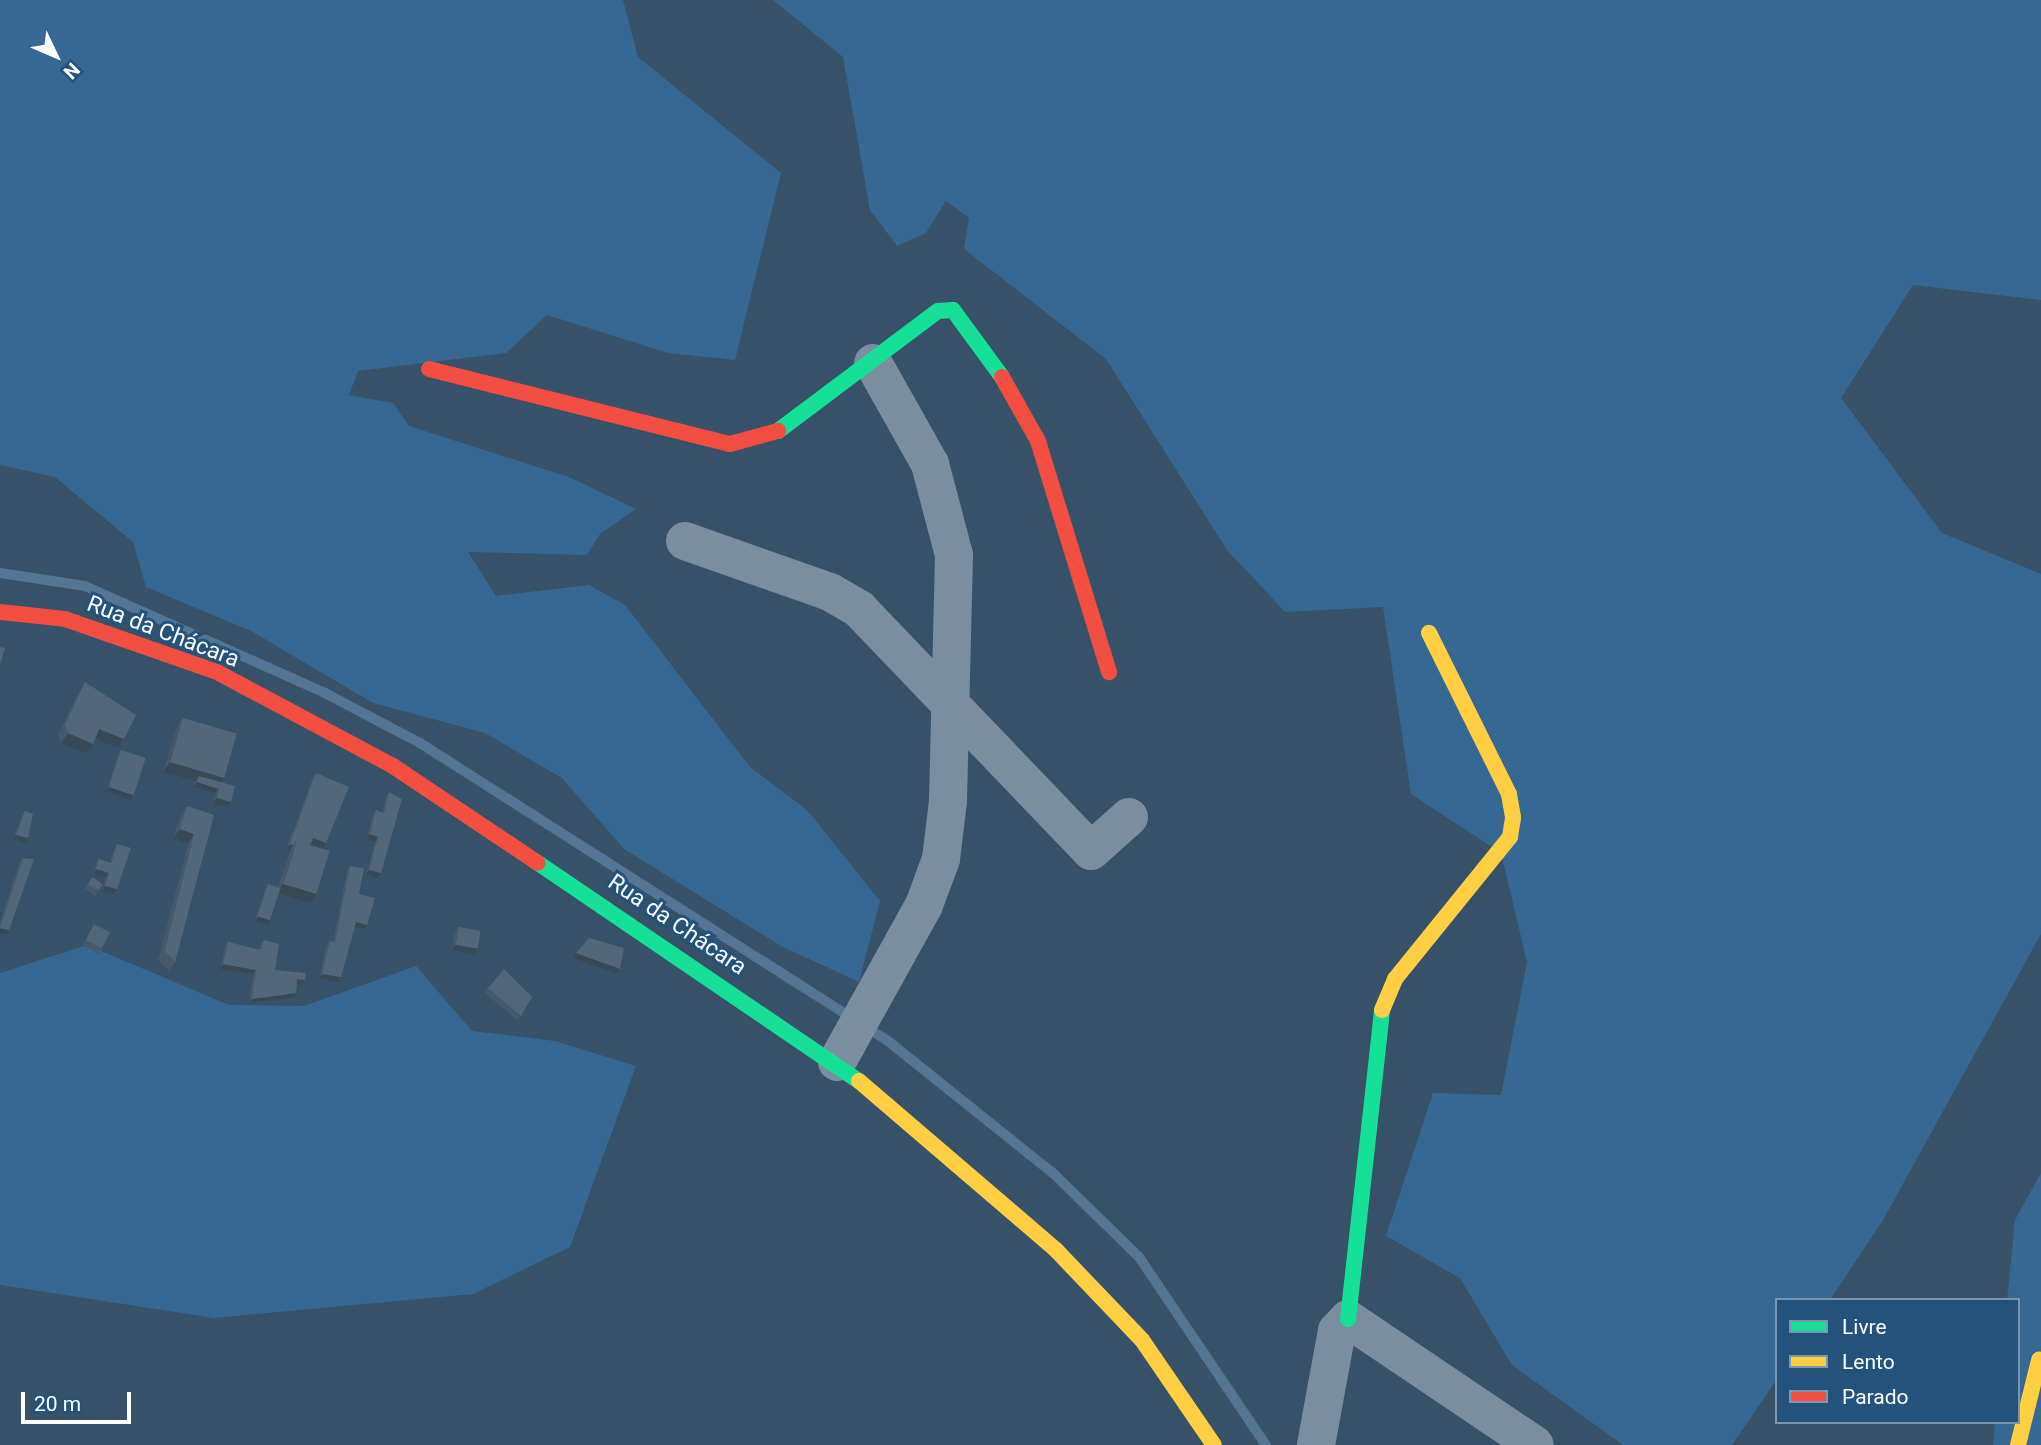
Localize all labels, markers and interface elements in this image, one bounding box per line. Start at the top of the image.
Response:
north arrow [21,21,91,91]
text: N [59,58,84,84]
street label: Rua da Chácara [83,590,243,674]
street label: Rua da Chácara [603,869,751,981]
legend [1775,1298,2020,1424]
text: Livre [1842,1315,1887,1339]
text: Lento [1842,1350,1895,1374]
scale bar [24,1378,135,1422]
text: Parado [1842,1385,1909,1409]
text: 20 m [34,1392,81,1416]

